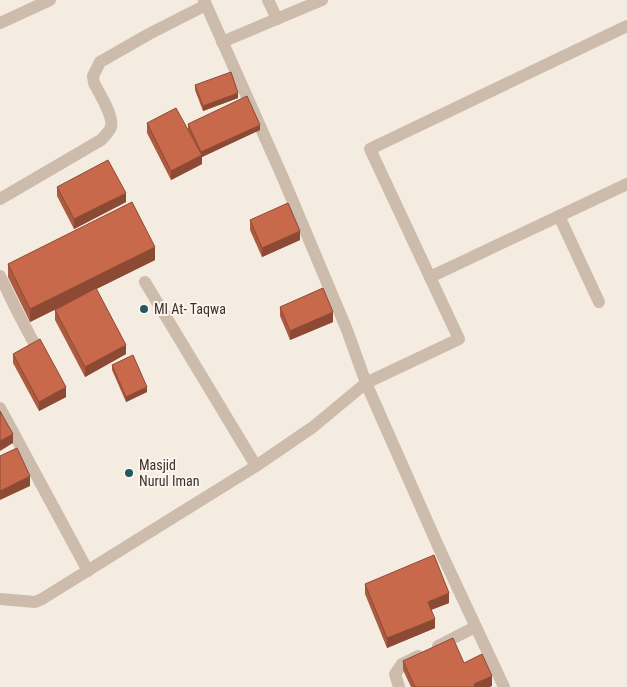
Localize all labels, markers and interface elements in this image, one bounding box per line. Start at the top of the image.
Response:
place label: MI At- Taqwa [154,301,226,317]
marker: MI At- Taqwa [138,303,150,315]
place label: Masjid Nurul Iman [139,457,199,489]
marker: Masjid Nurul Iman [123,467,135,479]

